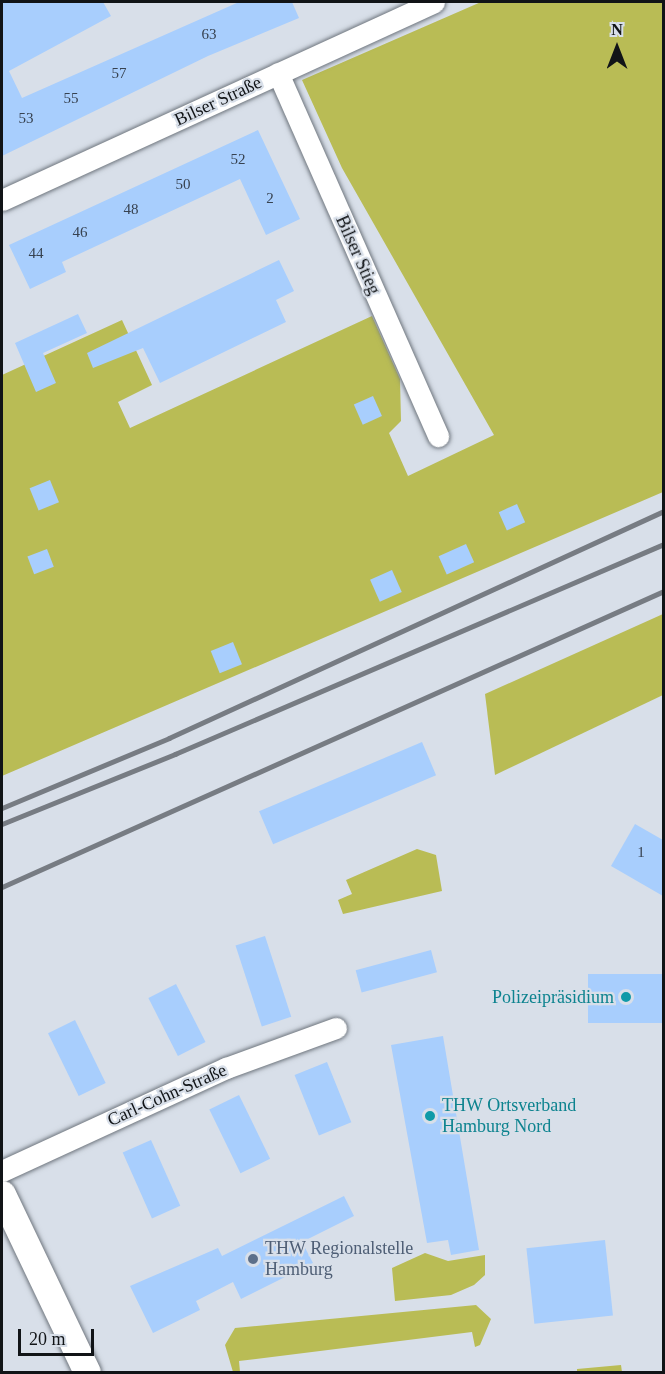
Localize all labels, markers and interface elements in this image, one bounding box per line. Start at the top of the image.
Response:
north arrow [587,18,647,78]
text: N [611,21,623,38]
house number: 63 [202,26,216,44]
house number: 57 [112,65,126,83]
street label: Bilser Straße [171,71,265,131]
house number: 55 [64,90,78,108]
house number: 53 [18,110,34,128]
house number: 52 [230,151,246,169]
house number: 50 [176,176,190,194]
house number: 2 [266,190,274,208]
house number: 48 [124,201,138,219]
street label: Bilser Stieg [331,212,385,298]
house number: 46 [72,224,88,242]
house number: 44 [28,245,44,263]
house number: 1 [637,844,645,862]
place label: Polizeipräsidium [492,986,614,1008]
marker: Polizeipräsidium [619,990,633,1004]
street label: Carl-Cohn-Straße [104,1059,230,1131]
place label: THW Ortsverband Hamburg Nord [442,1095,576,1138]
marker: THW Ortsverband Hamburg Nord [423,1109,437,1123]
place label: THW Regionalstelle Hamburg [265,1238,413,1280]
marker: THW Regionalstelle Hamburg [246,1252,260,1266]
scale bar [21,1317,98,1355]
text: 20 m [29,1329,66,1349]

